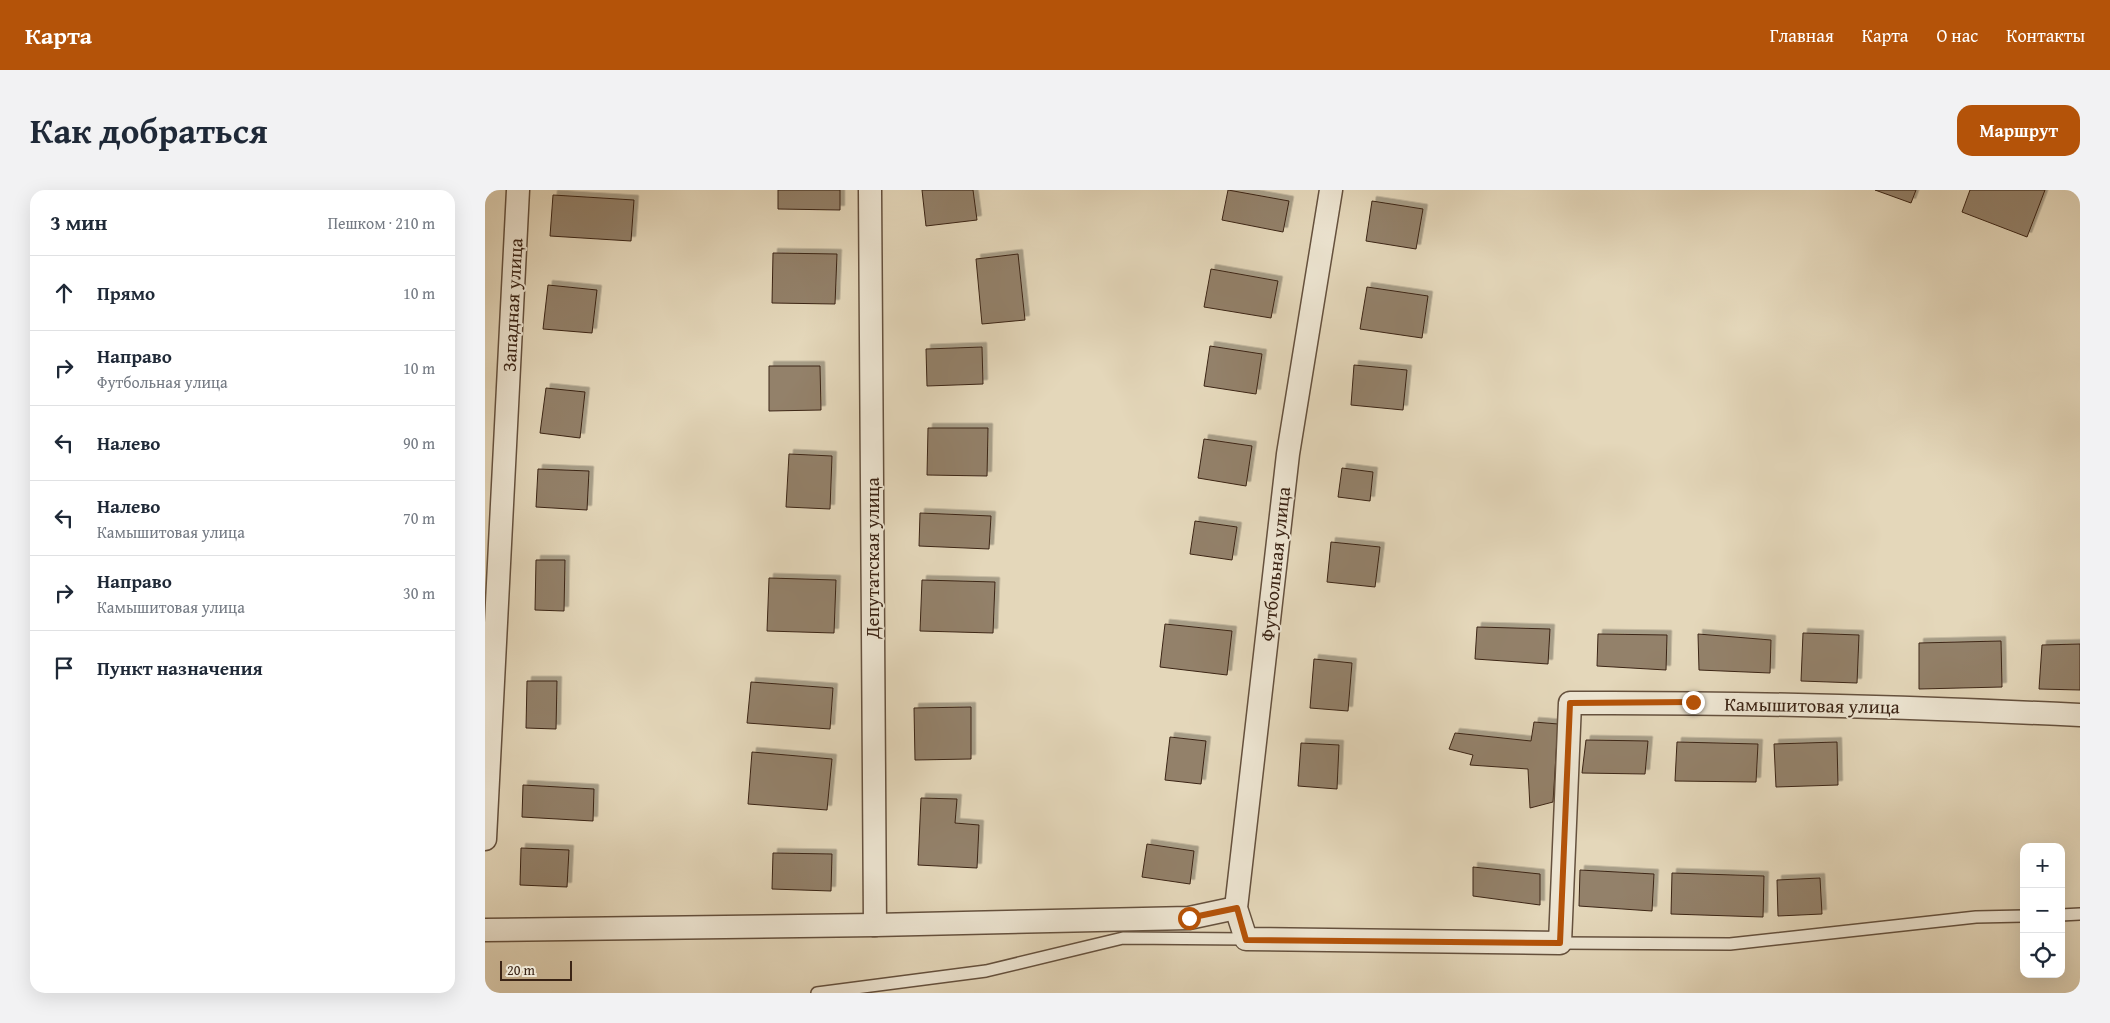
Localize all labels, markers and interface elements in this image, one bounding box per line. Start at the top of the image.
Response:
text: Карта [25,18,92,53]
text: Главная [1770,22,1834,49]
text: Карта [1862,22,1908,49]
text: О нас [1936,22,1978,49]
text: Контакты [2006,22,2085,49]
text: Как добраться [30,105,268,156]
button: Маршрут [1957,105,2080,156]
text: 3 мин [50,207,107,238]
text: Пешком · 210 m [328,211,435,235]
street label: Западная улица [495,237,529,373]
icon: ahead [50,279,78,307]
text: Прямо [97,279,155,307]
text: 10 m [403,281,435,305]
text: Направо [97,342,172,370]
icon: right [50,354,78,382]
text: 10 m [403,356,435,380]
text: Футбольная улица [97,370,228,394]
icon: left [50,429,78,457]
text: Налево [97,429,160,457]
text: 90 m [403,431,435,455]
street label: Депутатская улица [858,477,886,640]
street label: Футбольная улица [1253,485,1297,643]
text: Налево [97,492,160,520]
icon: left [50,504,78,532]
text: 70 m [403,506,435,530]
text: Камышитовая улица [97,520,245,544]
text: Направо [97,567,172,595]
icon: right [50,579,78,607]
text: 30 m [403,581,435,605]
text: Камышитовая улица [97,595,245,619]
icon: arrive [50,654,78,682]
text: Пункт назначения [97,654,263,682]
street label: Камышитовая улица [1724,689,1900,721]
route end [1682,691,1705,714]
map controls [2020,843,2065,978]
button: + [2020,843,2065,888]
button: − [2020,888,2065,933]
route start [1178,907,1201,930]
button: locate [2020,933,2065,978]
scale bar [500,958,573,981]
text: 20 m [507,960,535,980]

